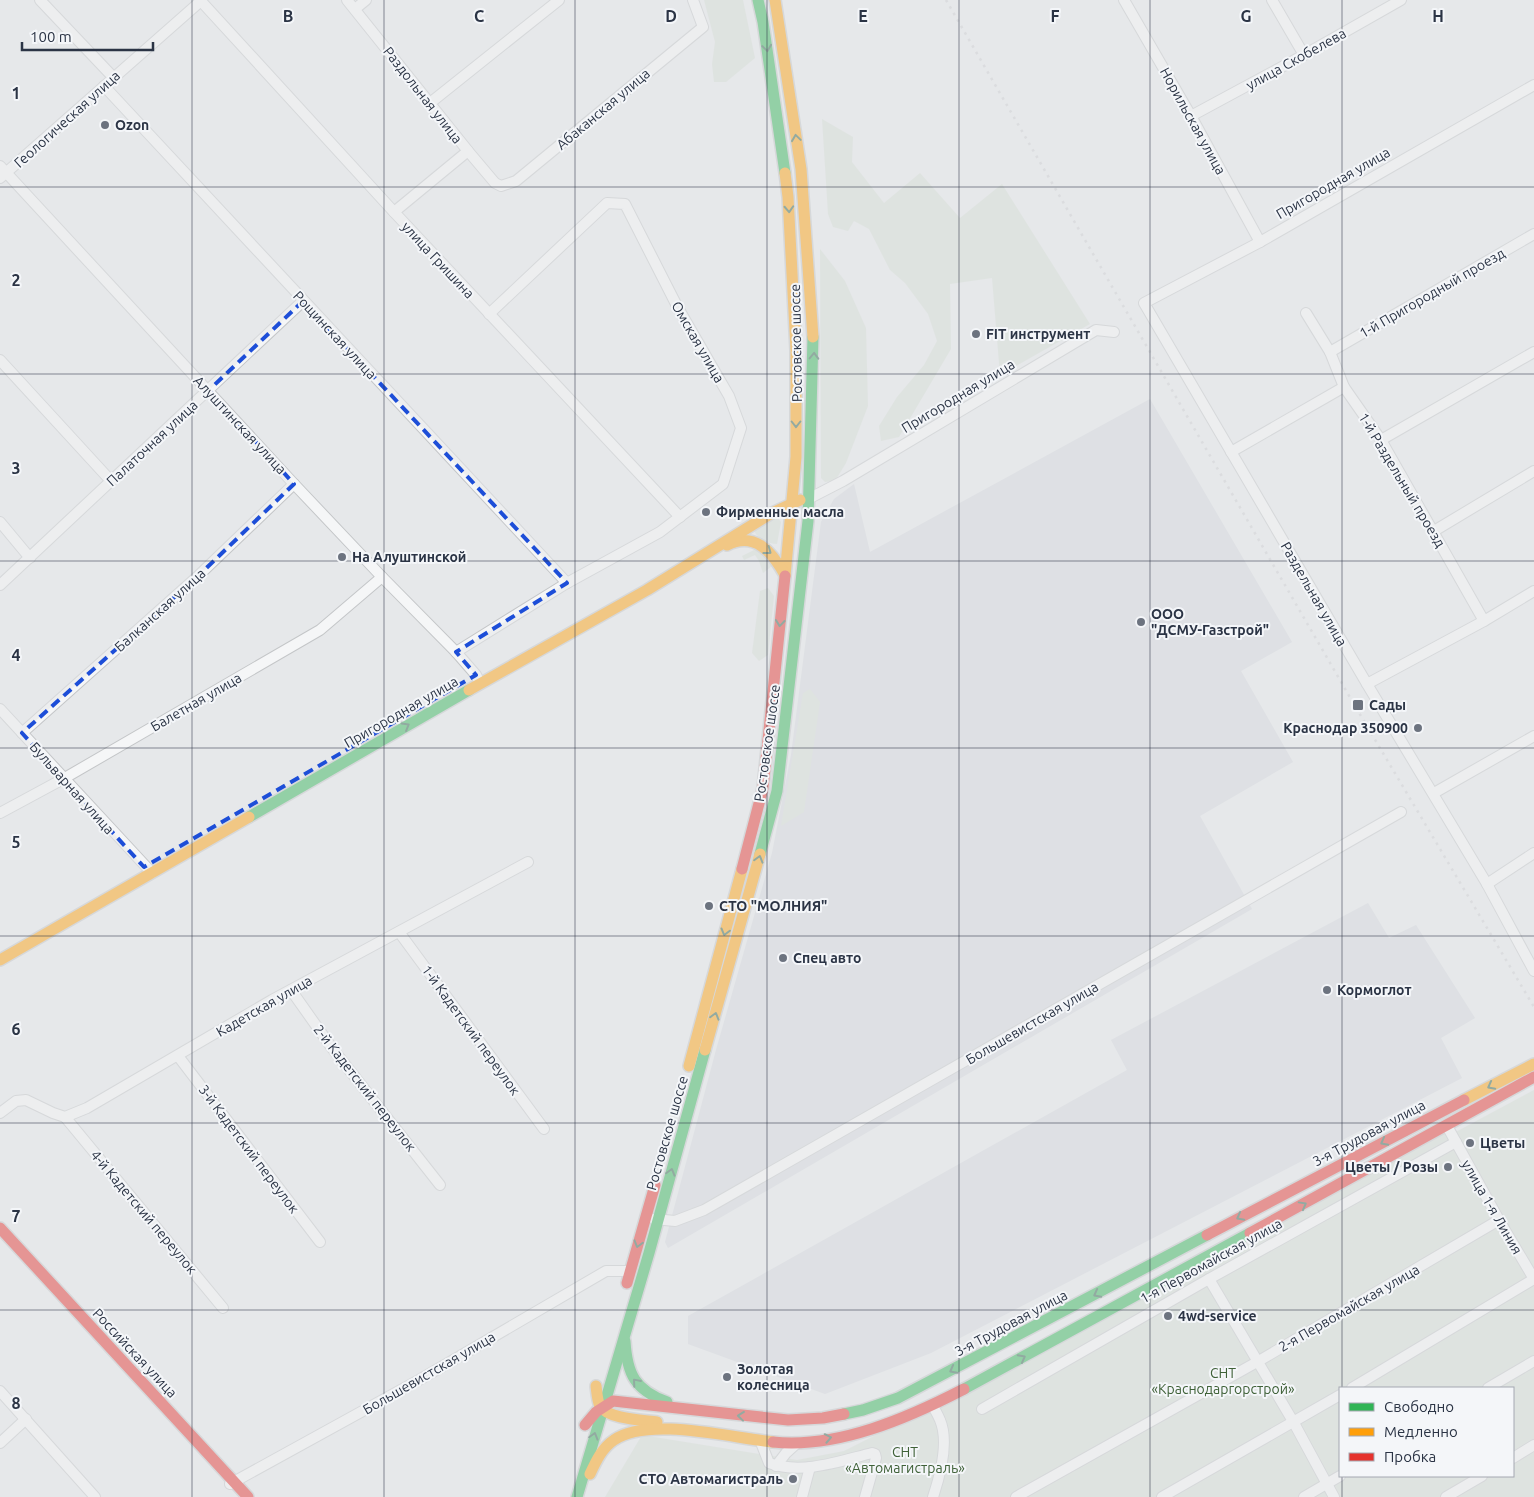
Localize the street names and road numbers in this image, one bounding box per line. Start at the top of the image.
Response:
street label: улица Скобелева [1243,25,1349,93]
street label: Раздольная улица [380,43,466,147]
street label: Абаканская улица [553,65,653,153]
street label: Норильская улица [1157,65,1229,177]
street label: Геологическая улица [11,67,123,171]
street label: Пригородная улица [1273,144,1393,222]
street label: улица Гришина [398,218,478,302]
street label: 1-й Пригородный проезд [1356,245,1508,341]
street label: Ростовское шоссе [787,284,805,402]
street label: Рощинская улица [290,288,380,382]
street label: Омская улица [668,299,728,385]
street label: Пригородная улица [899,356,1017,436]
street label: Алуштинская улица [190,373,290,477]
street label: Палаточная улица [103,397,201,489]
street label: 1-й Раздельный проезд [1355,410,1449,550]
street label: Раздельная улица [1278,539,1350,649]
street label: Балканская улица [111,565,209,655]
street label: Балетная улица [148,669,244,735]
street label: Пригородная улица [341,673,461,751]
street label: Ростовское шоссе [751,683,783,803]
street label: Бульварная улица [27,739,117,837]
street label: 1-й Кадетский переулок [419,962,523,1098]
street label: Кадетская улица [213,972,315,1040]
street label: Большевистская улица [963,979,1101,1067]
street label: 2-й Кадетский переулок [310,1021,420,1155]
street label: Ростовское шоссе [643,1074,691,1192]
street label: 3-й Кадетский переулок [195,1082,303,1216]
street label: 3-я Трудовая улица [1310,1097,1428,1169]
street label: 4-й Кадетский переулок [88,1147,200,1277]
street label: улица 1-я Линия [1459,1157,1525,1257]
street label: 1-я Первомайская улица [1137,1215,1285,1307]
street label: 2-я Первомайская улица [1276,1261,1422,1355]
street label: 3-я Трудовая улица [952,1287,1070,1359]
street label: Российская улица [90,1305,180,1401]
street label: Большевистская улица [360,1329,498,1417]

